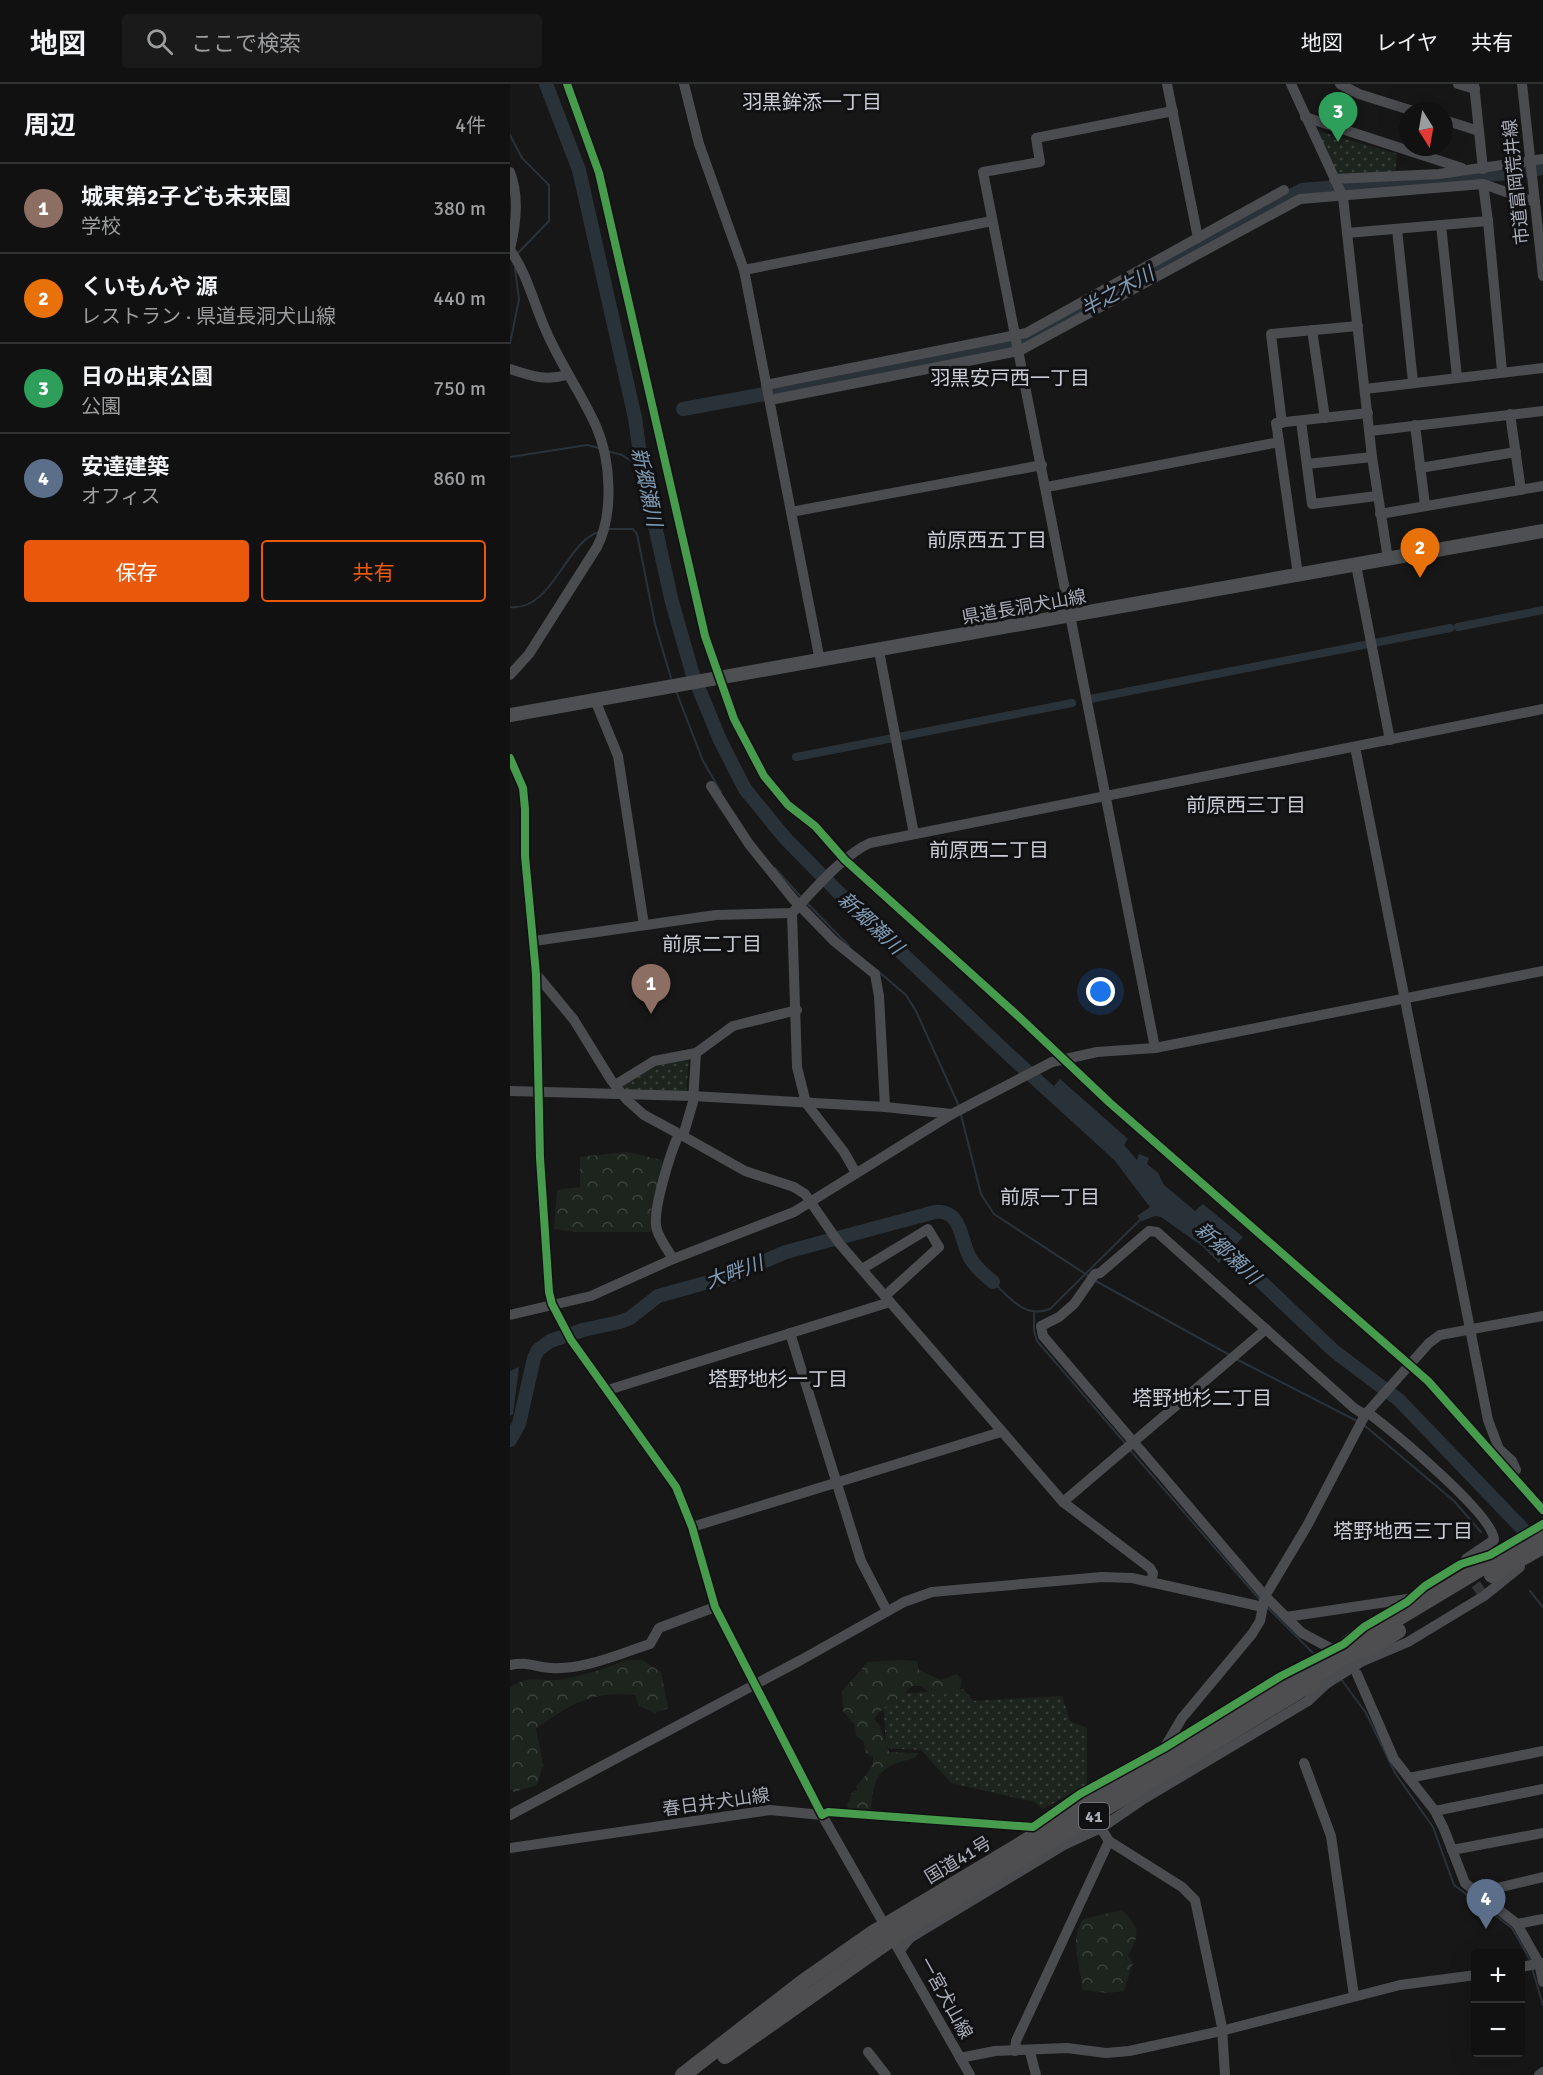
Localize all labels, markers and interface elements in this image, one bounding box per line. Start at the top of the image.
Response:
search box [122,14,542,68]
icon: search [143,25,176,58]
text: 地図 [30,27,86,61]
text: ここで検索 [191,30,301,57]
text: 地図 [1301,30,1343,56]
text: レイヤ [1376,30,1438,56]
text: 共有 [1471,30,1513,56]
district label: 羽黒鉾添一丁目 [742,90,882,115]
pin: 3 [1318,92,1358,142]
north arrow [1399,102,1453,156]
text: 周辺 [24,110,76,142]
text: 4件 [455,113,486,138]
street label: 市道富岡荒井線 [1498,118,1534,246]
text: 城東第2子ども未来園 [81,183,291,210]
text: 1 [38,196,49,221]
text: 380 m [433,196,486,221]
text: 学校 [81,214,121,239]
water label: 半之木川 [1076,260,1160,322]
text: くいもんや 源 [81,273,218,300]
text: 2 [38,286,49,311]
text: 440 m [433,286,486,311]
text: レストラン · 県道長洞犬山線 [81,304,336,329]
text: 日の出東公園 [81,363,213,390]
district label: 羽黒安戸西一丁目 [930,366,1090,391]
text: 3 [38,376,49,401]
text: 750 m [433,376,486,401]
text: 公園 [81,394,121,419]
water label: 新郷瀬川 [626,445,667,531]
text: 安達建築 [81,453,169,480]
text: 4 [38,466,49,491]
text: 860 m [433,466,486,491]
text: オフィス [81,484,161,509]
district label: 前原西五丁目 [927,528,1047,553]
pin: 2 [1400,528,1440,578]
button: 保存 [24,540,249,602]
button: 共有 [261,540,486,602]
street label: 県道長洞犬山線 [960,585,1088,629]
district label: 前原西三丁目 [1186,793,1306,818]
district label: 前原西二丁目 [929,838,1049,863]
water label: 新郷瀬川 [833,887,910,961]
district label: 前原二丁目 [662,932,762,957]
pin: 1 [632,964,670,1014]
your location [1086,977,1115,1006]
district label: 前原一丁目 [1000,1185,1100,1210]
water label: 新郷瀬川 [1190,1217,1267,1291]
water label: 大畔川 [702,1250,769,1294]
district label: 塔野地杉一丁目 [708,1367,848,1392]
district label: 塔野地杉二丁目 [1132,1386,1272,1411]
district label: 塔野地西三丁目 [1333,1519,1473,1544]
street label: 春日井犬山線 [661,1784,771,1820]
road number: 41 [1079,1803,1109,1829]
street label: 国道41号 [921,1832,995,1888]
pin: 4 [1466,1880,1506,1929]
map controls [1471,1949,1525,2057]
button: + [1471,1949,1525,2003]
street label: 一宮犬山線 [915,1953,977,2043]
button: − [1471,2003,1525,2057]

